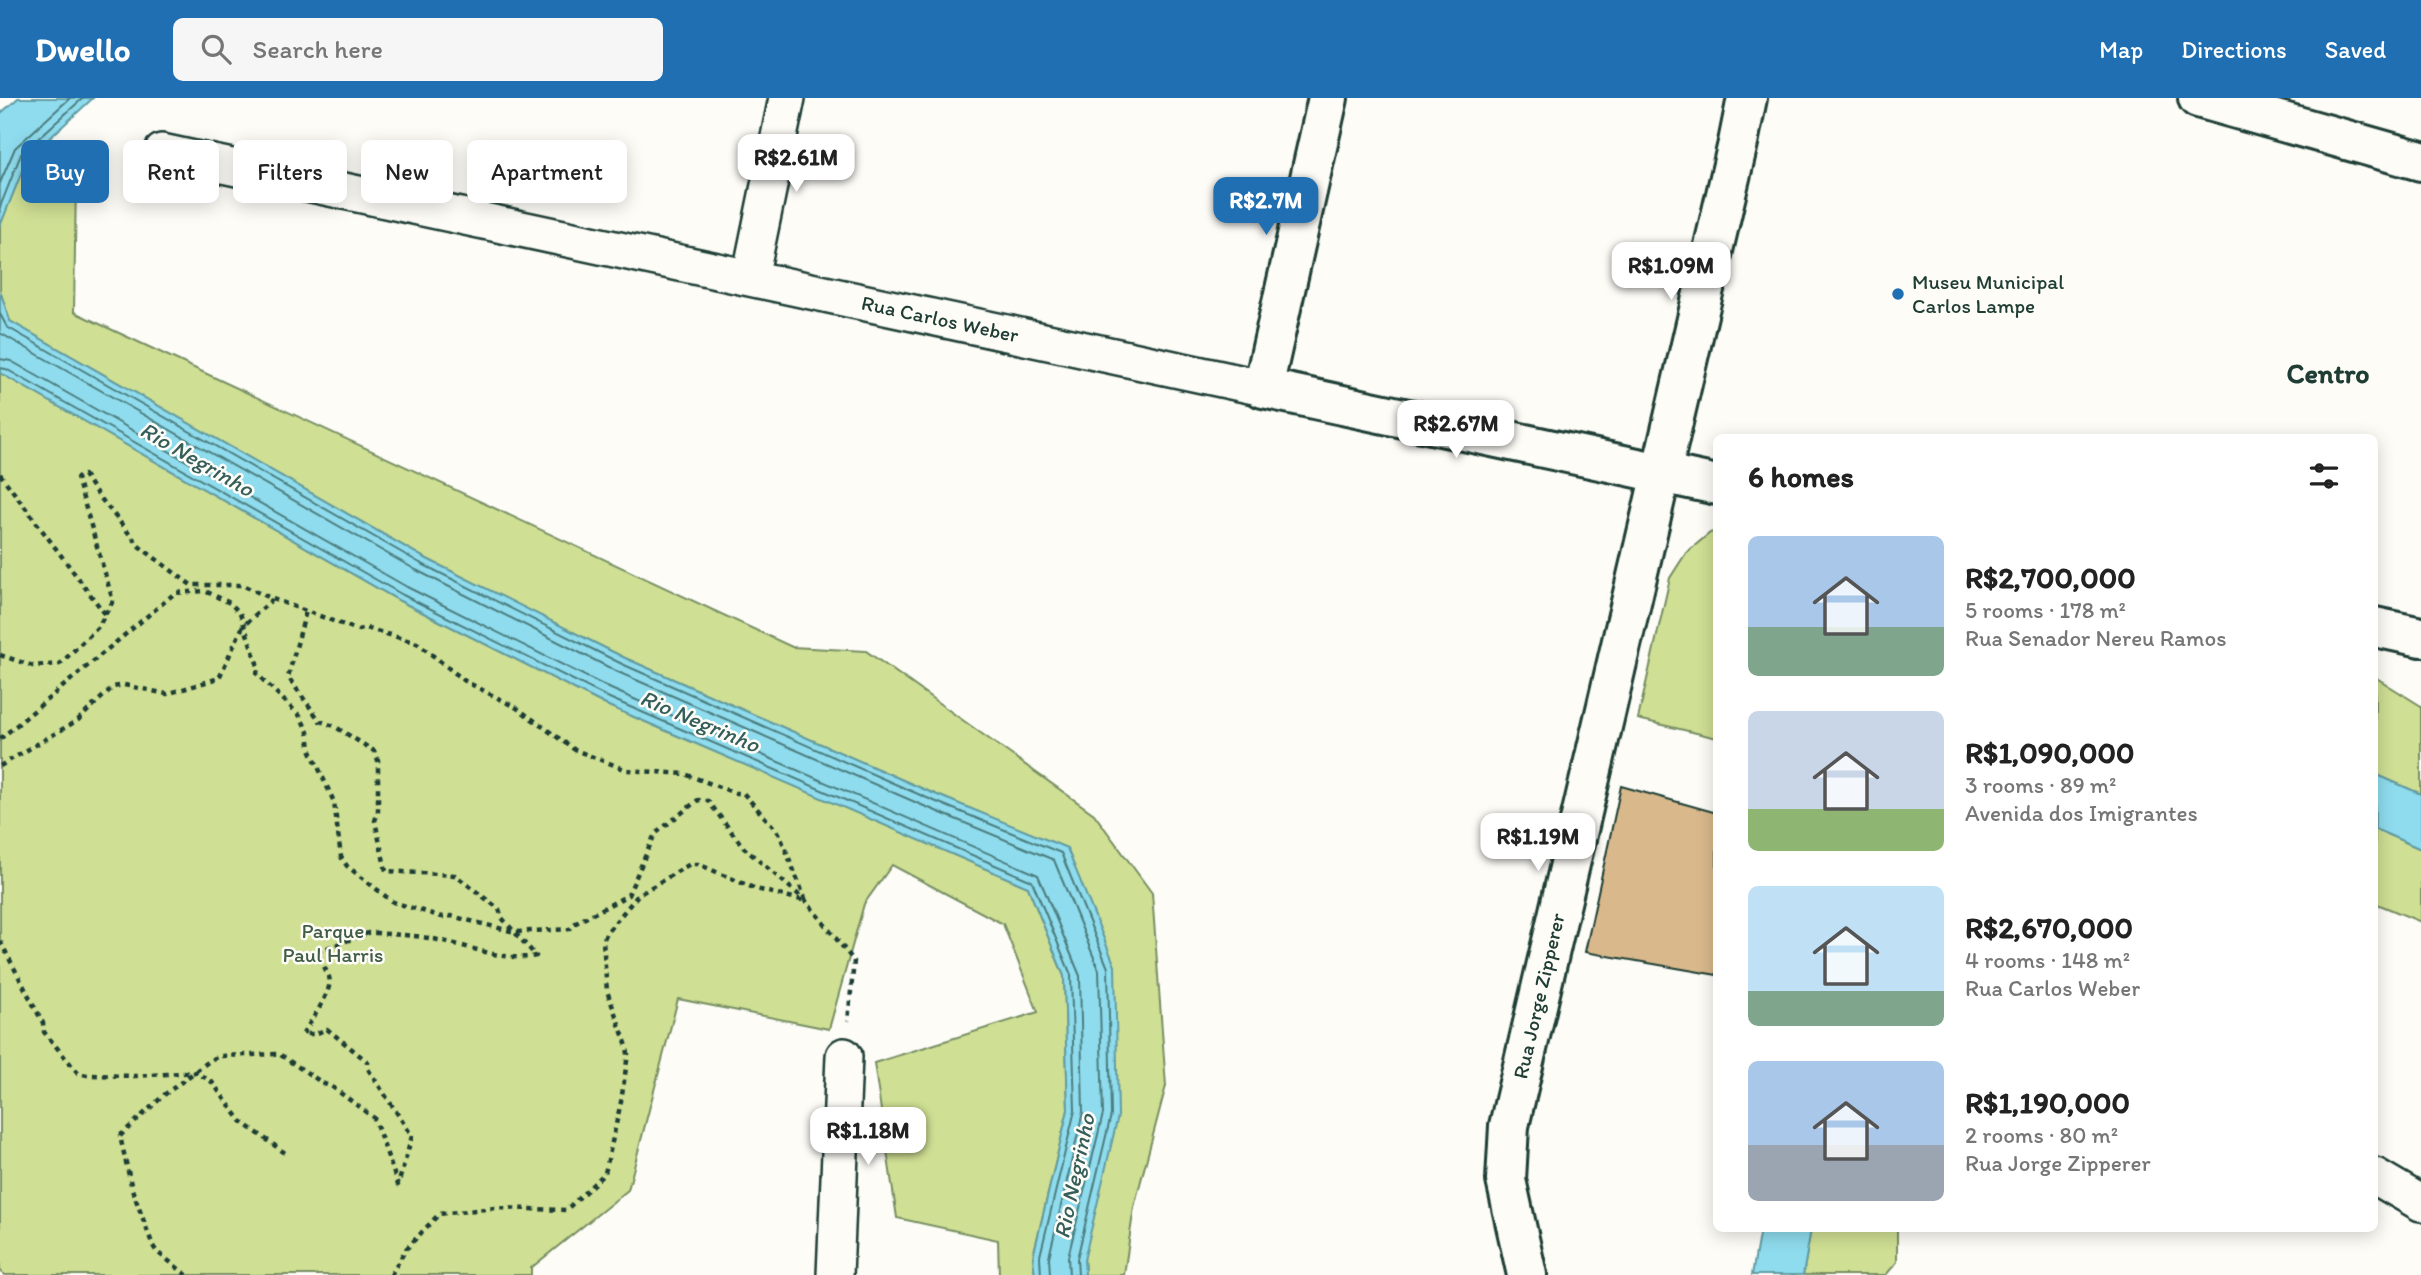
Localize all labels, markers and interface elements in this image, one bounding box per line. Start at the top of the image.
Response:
search box [173,18,663,81]
text: Dwello [35,30,131,69]
icon: search [197,30,235,68]
text: Search here [253,33,383,65]
text: Map [2099,35,2143,64]
text: Directions [2181,35,2287,64]
text: Saved [2325,35,2386,64]
pin: R$2.61M [731,134,861,194]
chip: Buy [21,140,109,203]
chip: Rent [123,140,219,203]
chip: Filters [233,140,347,203]
chip: New [361,140,453,203]
chip: Apartment [467,140,627,203]
text: R$2.61M [754,143,838,171]
pin: R$2.7M [1209,178,1323,237]
text: R$2.7M [1229,186,1303,214]
pin: R$1.09M [1606,242,1736,302]
text: R$1.09M [1628,251,1714,279]
place label: Museu Municipal Carlos Lampe [1912,269,2064,318]
marker: Museu Municipal Carlos Lampe [1890,286,1906,302]
street label: Rua Carlos Weber [859,290,1021,347]
district label: Centro [2287,356,2370,390]
pin: R$2.67M [1391,400,1521,460]
text: R$2.67M [1413,409,1499,437]
water label: Rio Negrinho [135,415,260,503]
icon: filters [2305,457,2343,495]
text: 6 homes [1748,458,1854,495]
text: R$2,700,000 [1965,559,2136,596]
icon: home [1804,564,1888,648]
text: 5 rooms · 178 m² [1965,596,2126,624]
text: Rua Senador Nereu Ramos [1965,624,2227,652]
water label: Rio Negrinho [636,683,765,759]
text: R$1,090,000 [1965,734,2135,771]
icon: home [1804,739,1888,823]
text: 3 rooms · 89 m² [1965,771,2116,799]
text: Avenida dos Imigrantes [1965,799,2198,827]
pin: R$1.19M [1473,814,1603,873]
text: R$1.19M [1496,822,1580,850]
text: R$2,670,000 [1965,909,2133,946]
street label: Rua Jorge Zipperer [1507,910,1570,1081]
icon: home [1804,914,1888,998]
park label: Parque Paul Harris [283,918,383,967]
text: 4 rooms · 148 m² [1965,946,2130,974]
text: Rua Carlos Weber [1965,974,2140,1002]
text: R$1,190,000 [1965,1084,2130,1121]
icon: home [1804,1089,1888,1173]
pin: R$1.18M [803,1108,933,1167]
water label: Rio Negrinho [1047,1110,1101,1241]
text: R$1.18M [826,1116,910,1144]
text: 2 rooms · 80 m² [1965,1121,2118,1149]
text: Rua Jorge Zipperer [1965,1149,2151,1177]

